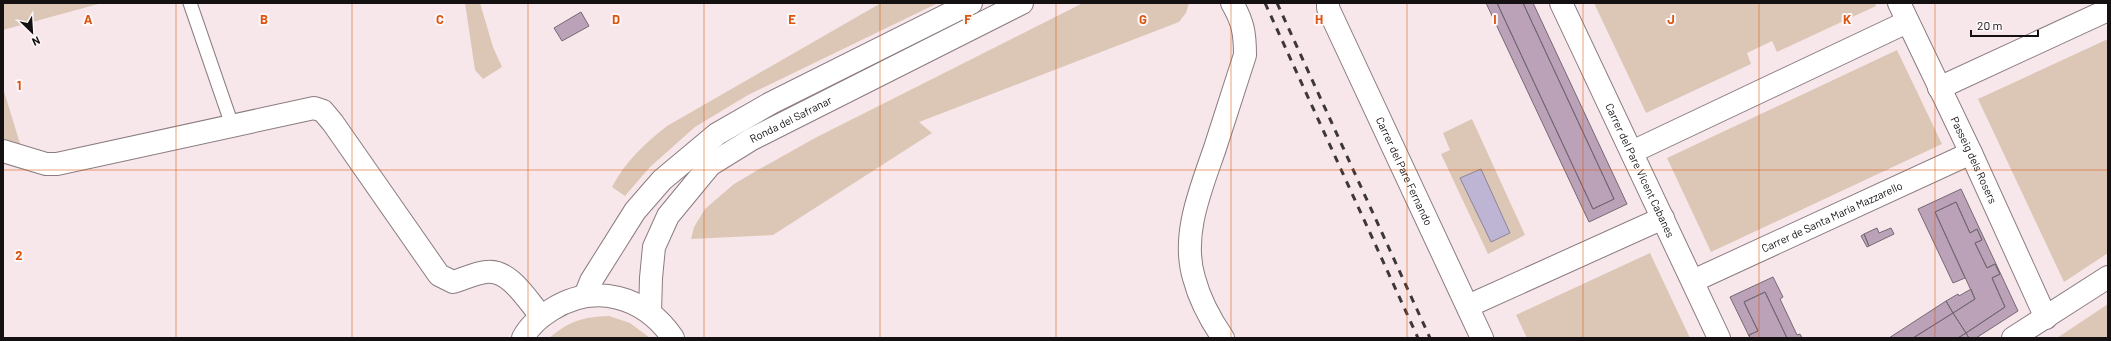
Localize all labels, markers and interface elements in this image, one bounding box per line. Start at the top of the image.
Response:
text: A [84,11,93,27]
text: B [260,11,268,27]
text: C [436,11,444,27]
text: D [612,11,620,27]
text: E [788,11,796,27]
text: F [964,11,972,27]
text: G [1139,11,1147,27]
text: H [1315,11,1323,27]
text: I [1493,11,1497,27]
text: J [1667,11,1675,27]
text: K [1843,11,1851,27]
north arrow [12,12,52,52]
scale bar [1971,12,2038,38]
text: 20 m [1977,18,2003,32]
text: N [30,34,43,49]
text: 1 [17,77,21,93]
street label: Ronda del Safranar [747,93,834,145]
street label: Carrer del Pare Vicent Cabanes [1603,101,1678,239]
street label: Passeig dels Rosers [1948,114,2000,205]
street label: Carrer del Pare Fernando [1374,115,1435,227]
street label: Carrer de Santa María Mazzarello [1759,179,1904,255]
text: 2 [15,247,23,263]

